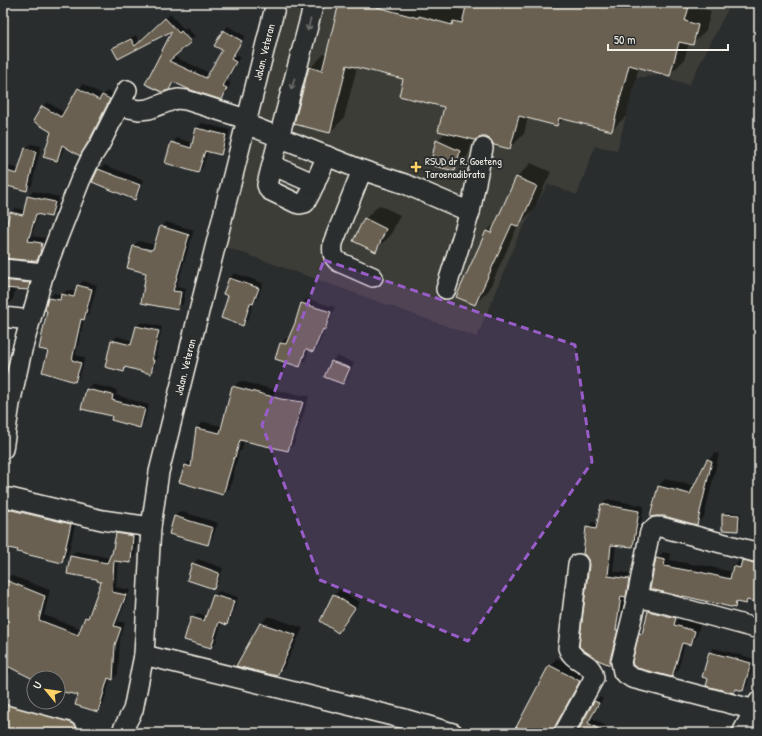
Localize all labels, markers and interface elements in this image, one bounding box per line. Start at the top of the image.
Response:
one-way arrow [304,18,312,31]
street label: Jalan. Veteran [250,22,278,82]
scale bar [608,26,728,52]
text: 50 m [614,31,635,48]
one-way arrow [289,77,296,90]
place label: RSUD dr R. Goeteng Taroenadibrata [425,154,502,181]
marker: RSUD dr R. Goeteng Taroenadibrata [410,161,422,173]
street label: Jalan. Veteran [171,337,199,397]
north arrow [26,670,66,710]
text: U [30,679,45,691]

